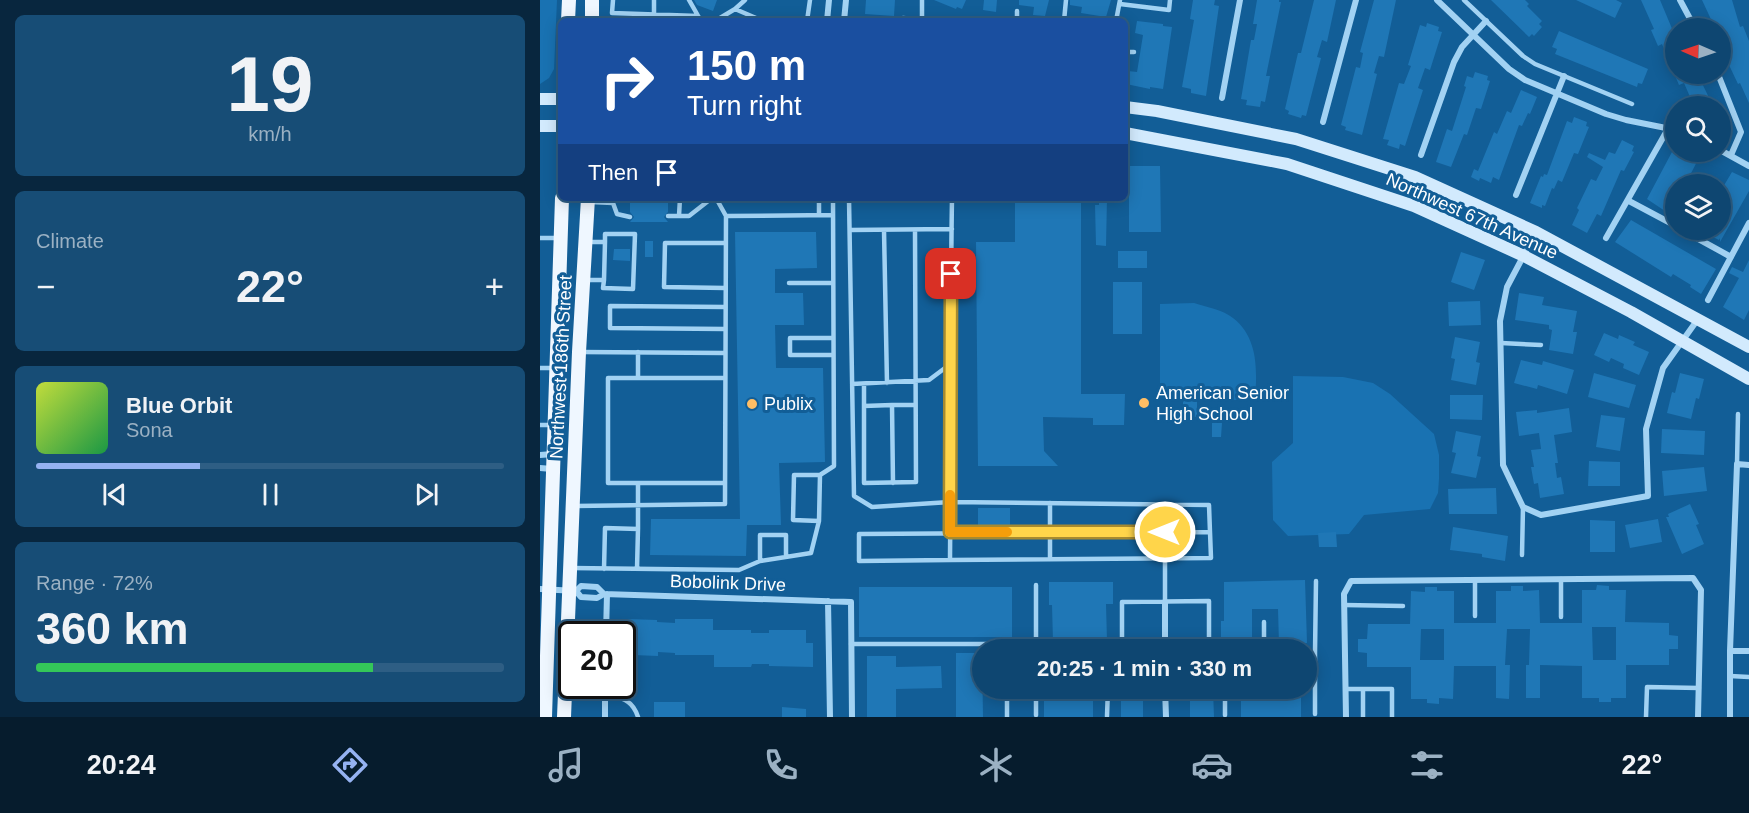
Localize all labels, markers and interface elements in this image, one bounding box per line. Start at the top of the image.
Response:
north arrow [1665,18,1731,84]
map controls [1665,18,1731,240]
text: 19 [227,40,313,128]
icon: right [588,42,666,120]
text: 150 m [687,42,806,89]
text: Turn right [687,91,802,121]
button: search [1665,96,1731,162]
text: km/h [248,123,292,145]
icon: arrive [650,156,683,189]
text: Then [588,160,638,185]
street label: Northwest 67th Avenue [1383,169,1561,263]
button: layers [1665,174,1731,240]
text: Climate [36,230,104,252]
pin [925,248,976,299]
icon: arrive [934,257,967,290]
text: 22° [236,261,304,312]
text: − [36,268,55,305]
text: + [485,268,504,305]
street label: Northwest 186th Street [546,275,576,459]
place label: American Senior High School [1156,383,1289,424]
text: Blue Orbit [126,393,232,418]
place label: Publix [764,394,813,414]
marker: American Senior High School [1137,396,1151,410]
marker: Publix [745,397,759,411]
text: Sona [126,419,173,441]
icon: previous [98,478,131,511]
icon: pause [254,478,287,511]
icon: next [410,478,443,511]
position arrow [1133,500,1197,564]
street label: Bobolink Drive [670,571,786,595]
text: Range · 72% [36,572,153,594]
text: 360 km [36,603,189,654]
speed limit sign: 20 [558,621,636,699]
text: 20:25 · 1 min · 330 m [1037,656,1252,681]
icon: directions [329,744,371,786]
icon: music [545,744,587,786]
icon: phone [760,744,802,786]
icon: climate [975,744,1017,786]
icon: car [1191,744,1233,786]
icon: filters [1406,744,1448,786]
text: 20:24 [87,750,156,780]
text: 22° [1621,750,1662,780]

